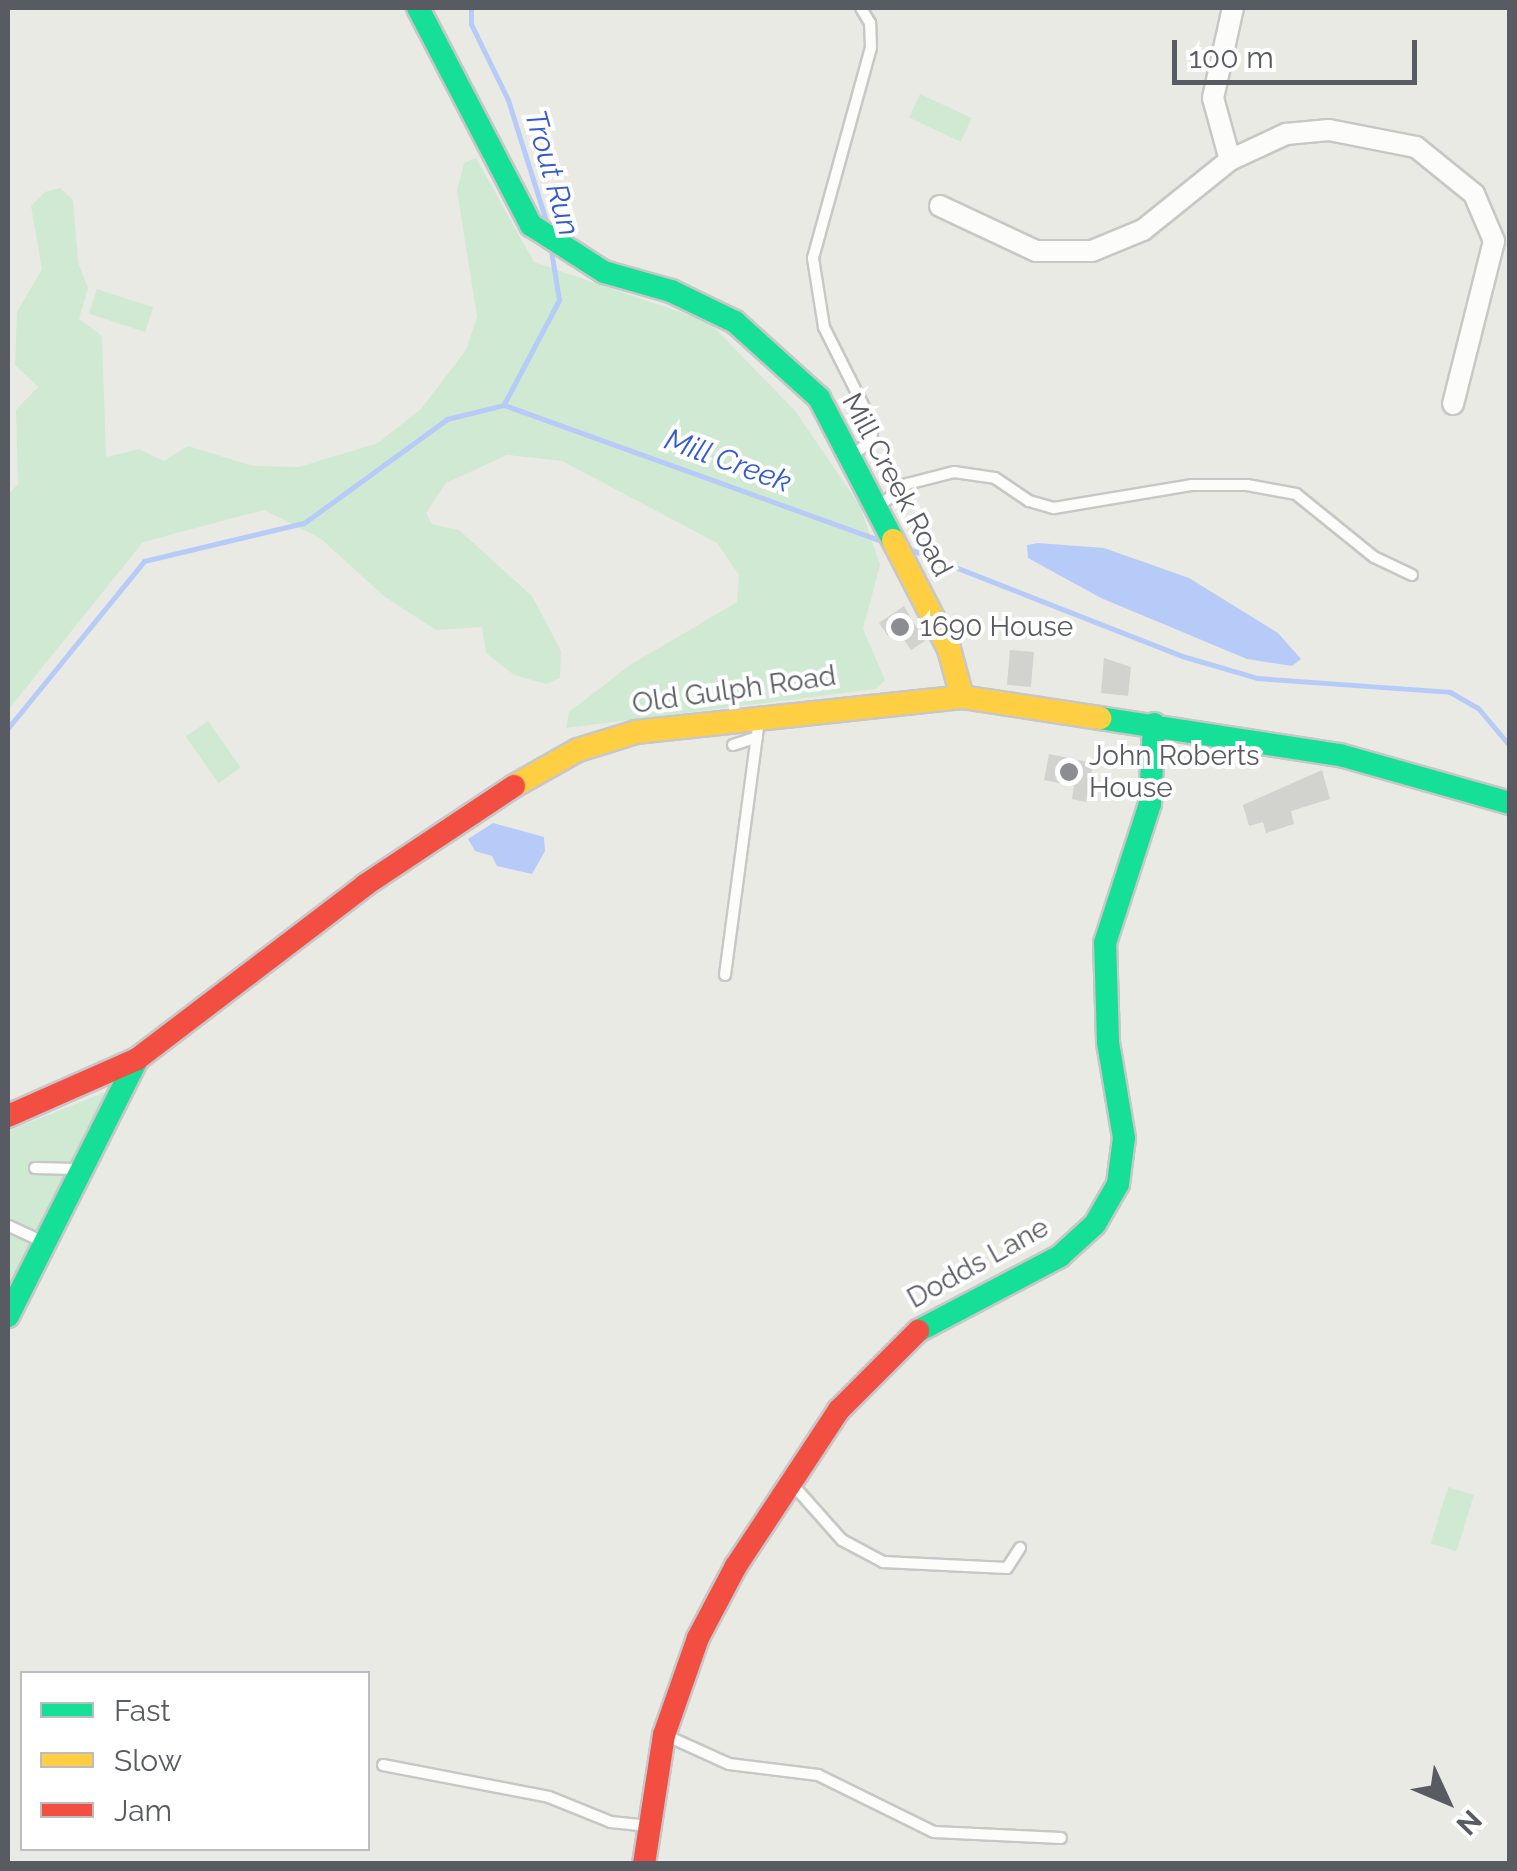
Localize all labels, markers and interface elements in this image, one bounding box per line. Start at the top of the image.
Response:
scale bar [1177,20,1422,82]
text: 100 m [1189,40,1274,75]
water label: Trout Run [517,106,587,240]
street label: Mill Creek Road [834,387,960,583]
water label: Mill Creek [660,421,796,501]
place label: 1690 House [920,610,1073,644]
marker: 1690 House [889,616,911,638]
street label: Old Gulph Road [630,659,838,721]
place label: John Roberts House [1089,739,1260,805]
marker: John Roberts House [1058,761,1080,783]
street label: Dodds Lane [901,1210,1055,1316]
legend [20,1671,370,1851]
text: Fast [114,1693,171,1728]
text: Slow [114,1743,182,1778]
north arrow [1397,1751,1497,1851]
text: Jam [114,1793,172,1828]
text: N [1450,1803,1488,1841]

